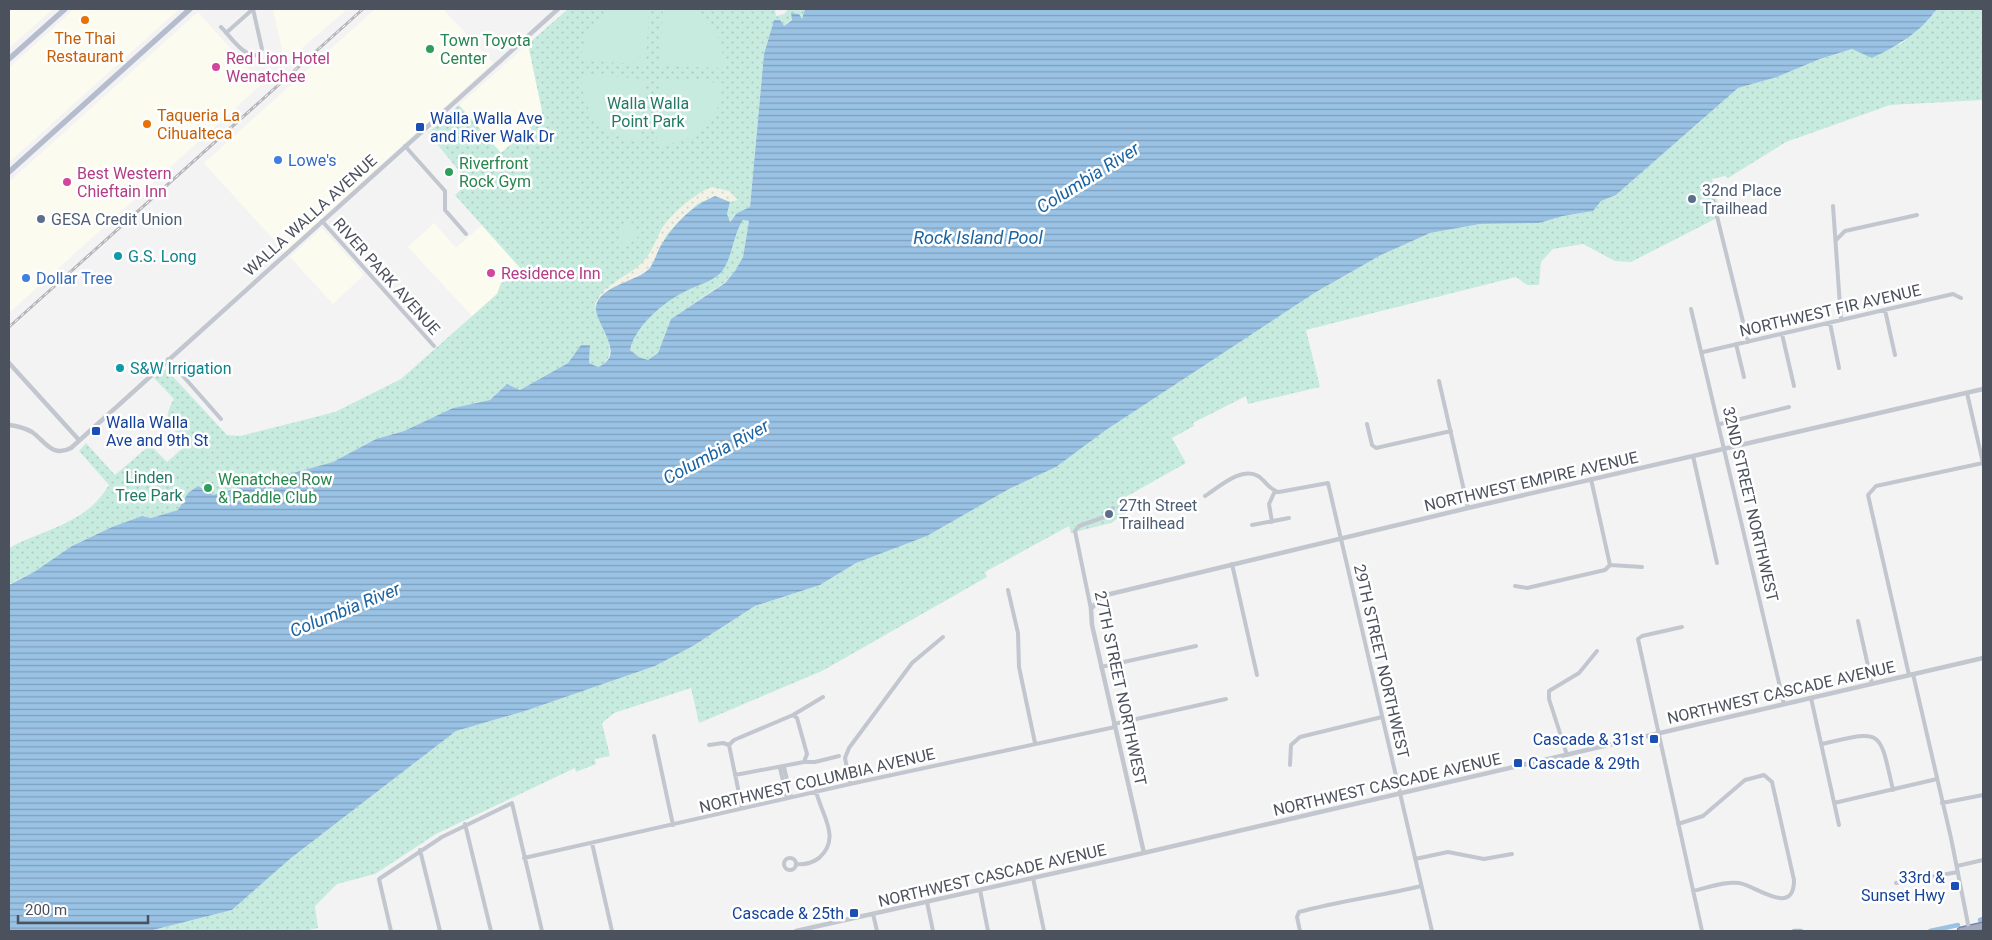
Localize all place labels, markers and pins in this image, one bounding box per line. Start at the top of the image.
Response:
marker: The Thai Restaurant [79,14,91,26]
place label: The Thai Restaurant [46,29,124,66]
place label: Town Toyota Center [440,31,531,68]
marker: Town Toyota Center [424,43,436,55]
place label: Red Lion Hotel Wenatchee [226,49,330,86]
marker: Red Lion Hotel Wenatchee [210,61,222,73]
place label: Taqueria La Cihualteca [157,106,240,143]
place label: Walla Walla Ave and River Walk Dr [430,109,555,146]
marker: Taqueria La Cihualteca [141,118,153,130]
marker: Walla Walla Ave and River Walk Dr [414,121,426,133]
place label: Lowe's [288,151,337,170]
marker: Lowe's [272,154,284,166]
place label: Riverfront Rock Gym [459,154,531,191]
place label: Best Western Chieftain Inn [77,164,172,201]
marker: Riverfront Rock Gym [443,166,455,178]
marker: Best Western Chieftain Inn [61,176,73,188]
place label: 32nd Place Trailhead [1702,181,1781,218]
marker: 32nd Place Trailhead [1686,193,1698,205]
place label: GESA Credit Union [51,210,182,229]
marker: GESA Credit Union [35,213,47,225]
place label: G.S. Long [128,247,196,266]
marker: G.S. Long [112,250,124,262]
place label: Residence Inn [501,264,601,283]
marker: Residence Inn [485,267,497,279]
place label: Dollar Tree [36,269,112,288]
marker: Dollar Tree [20,272,32,284]
place label: S&W Irrigation [130,359,231,378]
marker: S&W Irrigation [114,362,126,374]
place label: Walla Walla Ave and 9th St [106,413,208,450]
marker: Walla Walla Ave and 9th St [90,425,102,437]
place label: Wenatchee Row & Paddle Club [218,470,332,507]
marker: Wenatchee Row & Paddle Club [202,482,214,494]
place label: 27th Street Trailhead [1119,496,1197,533]
marker: 27th Street Trailhead [1103,508,1115,520]
place label: Cascade & 31st [1533,730,1644,749]
marker: Cascade & 31st [1648,733,1660,745]
place label: Cascade & 29th [1528,754,1640,773]
marker: Cascade & 29th [1512,757,1524,769]
place label: 33rd & Sunset Hwy [1861,868,1945,905]
marker: 33rd & Sunset Hwy [1949,880,1961,892]
place label: Cascade & 25th [732,904,844,923]
marker: Cascade & 25th [848,907,860,919]

